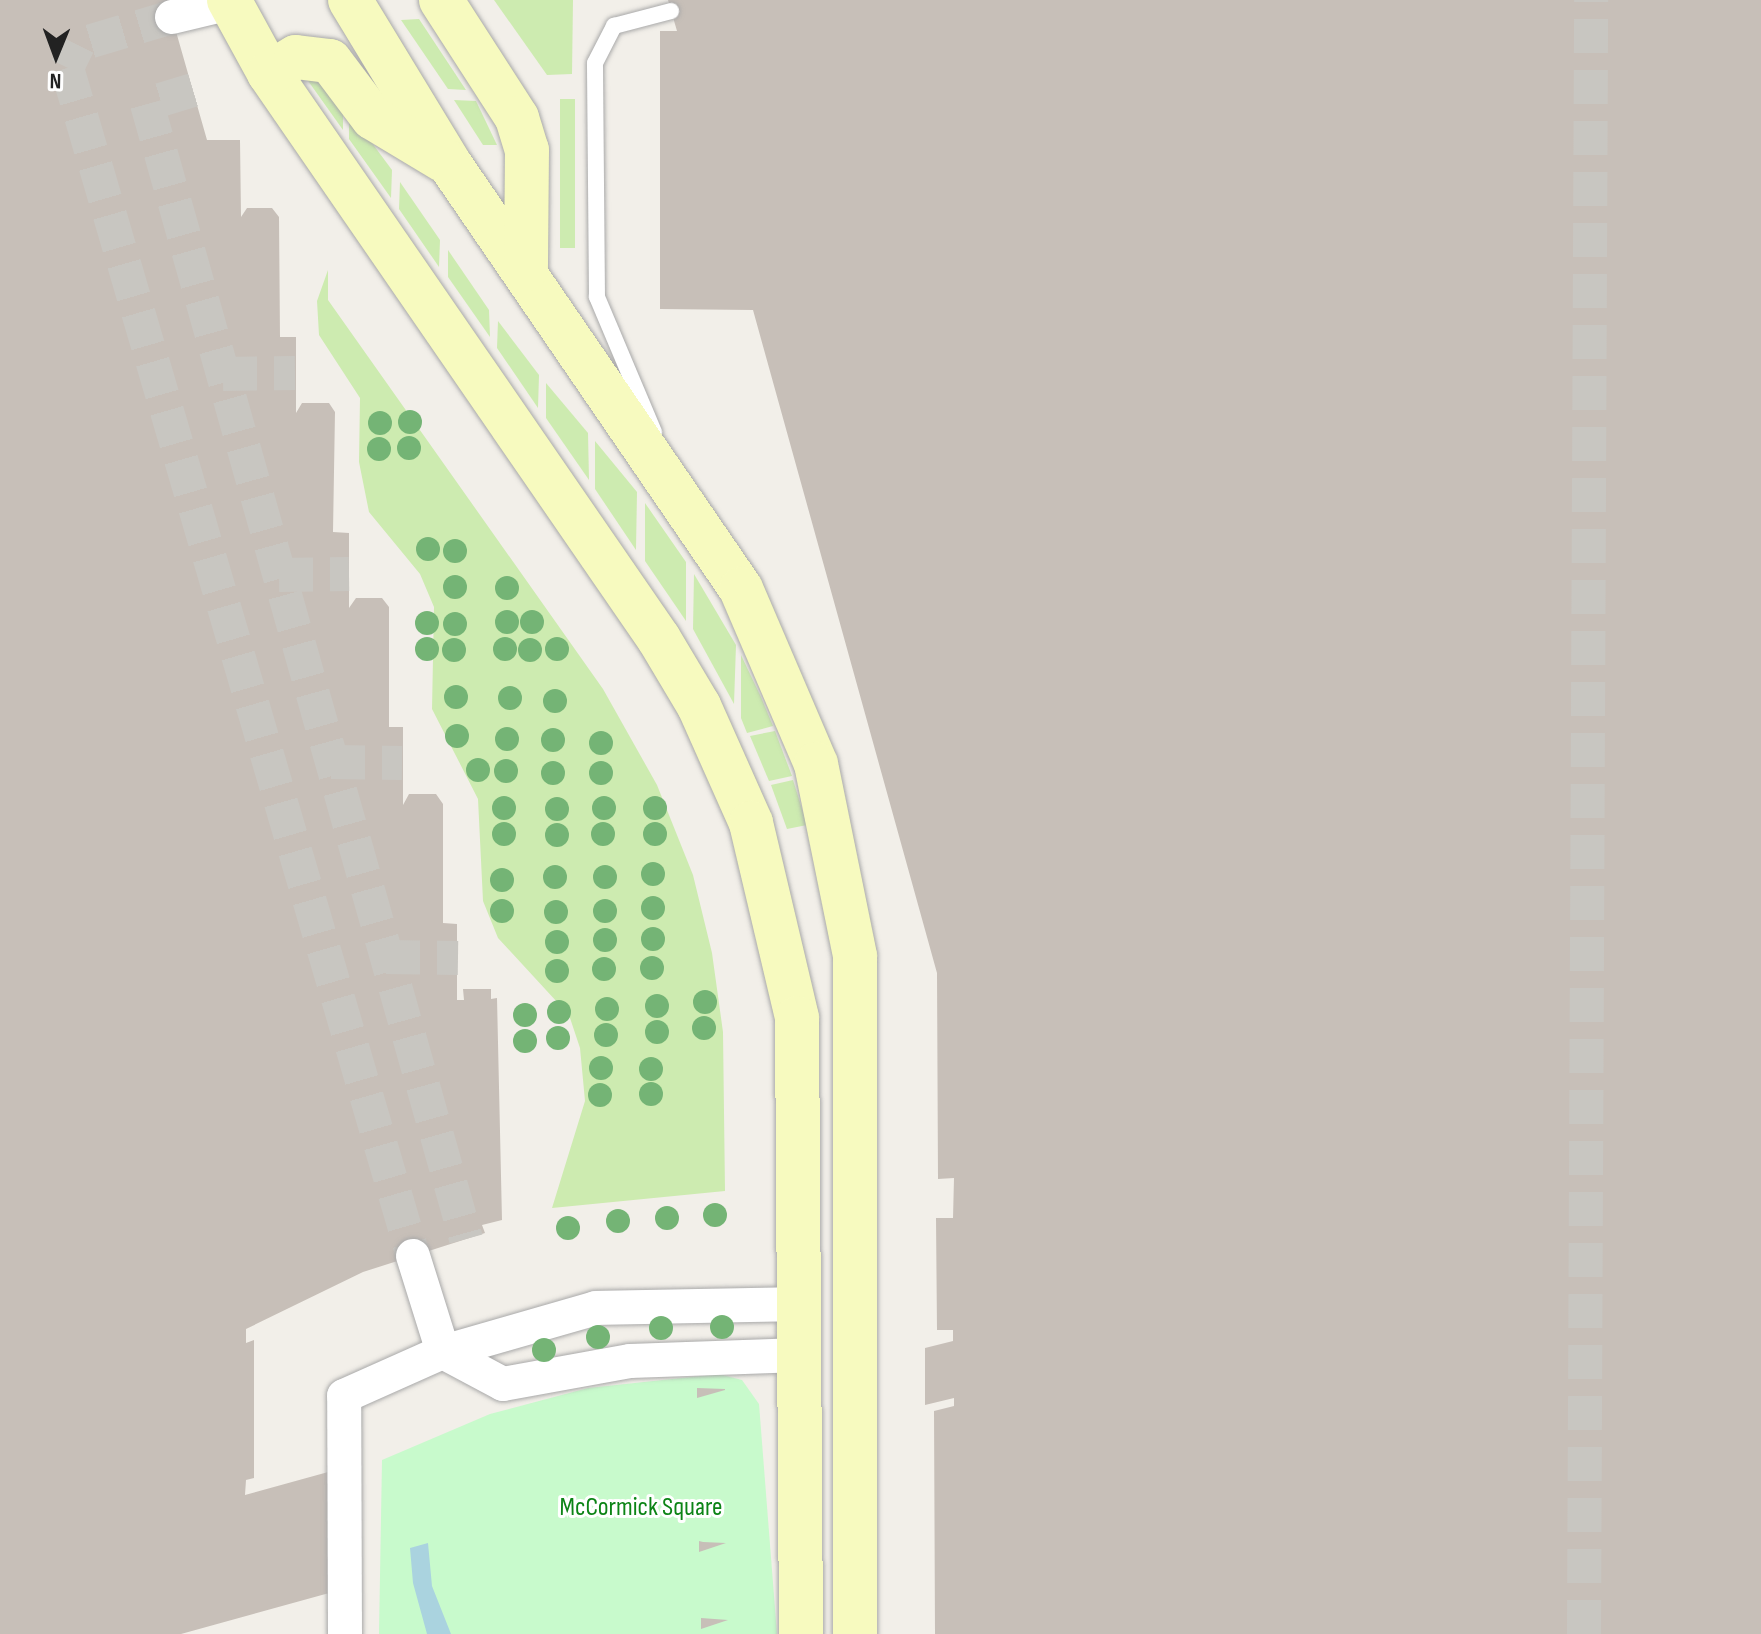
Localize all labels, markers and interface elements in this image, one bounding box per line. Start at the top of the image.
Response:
north arrow [16,16,96,96]
text: N [49,67,62,94]
park label: McCormick Square [560,1492,722,1524]

